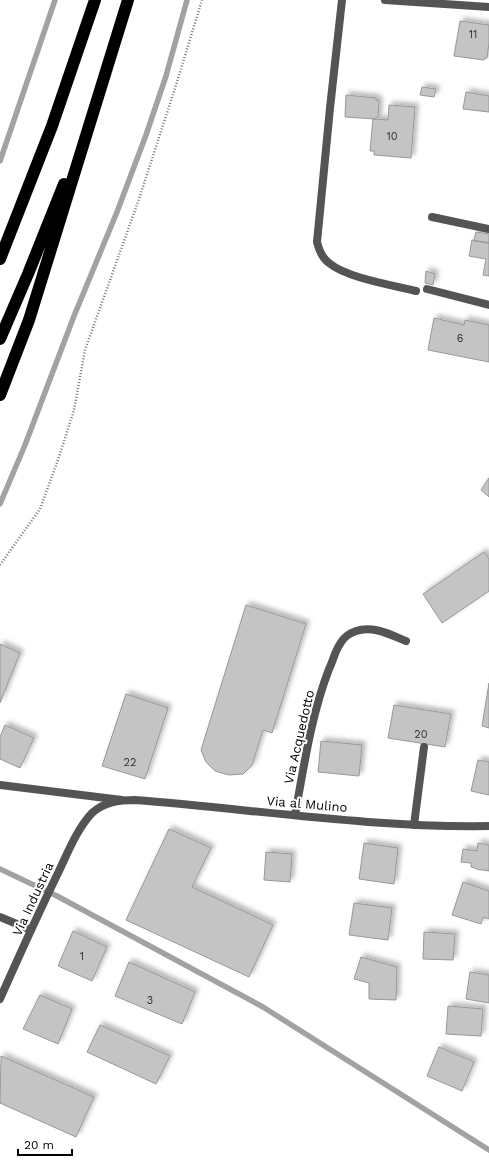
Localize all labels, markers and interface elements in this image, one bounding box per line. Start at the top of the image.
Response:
house number: 11 [469,28,477,41]
house number: 10 [386,130,398,143]
house number: 6 [457,332,464,345]
street label: Via Acquedotto [281,688,317,785]
house number: 20 [414,728,428,741]
house number: 22 [124,756,136,769]
street label: Via al Mulino [266,793,348,815]
street label: Via Industria [9,859,57,938]
house number: 1 [80,950,84,963]
house number: 3 [147,994,153,1007]
scale bar [18,1131,72,1157]
text: 20 m [24,1138,54,1152]

